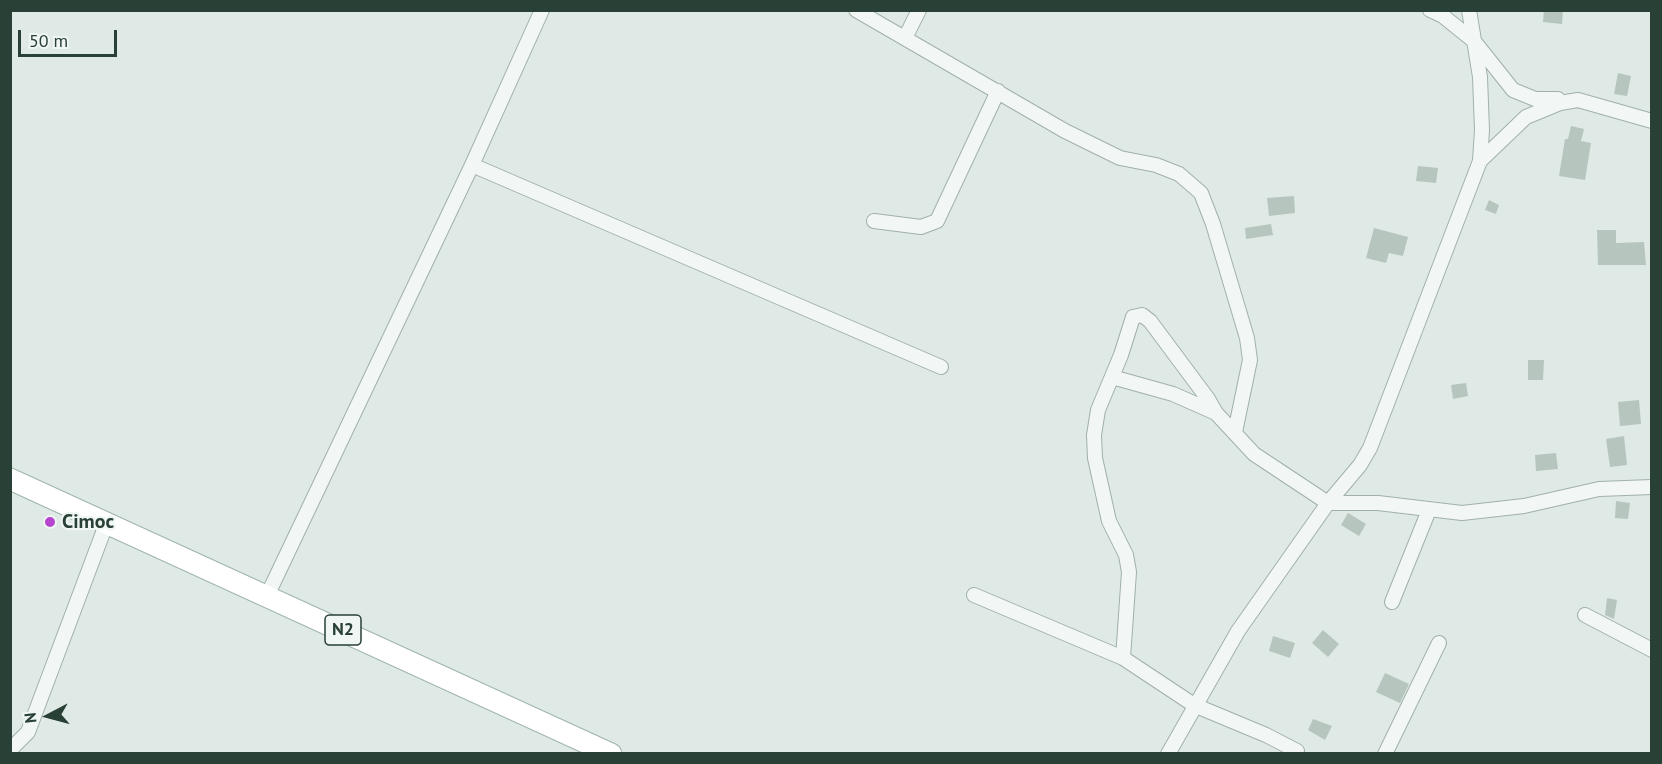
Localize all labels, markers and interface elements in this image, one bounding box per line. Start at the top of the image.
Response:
scale bar [21,18,120,56]
text: 50 m [29,29,68,52]
place label: Cimoc [62,510,114,534]
marker: Cimoc [43,515,57,529]
road number: N2 [325,615,361,645]
north arrow [18,686,78,746]
text: N [20,712,41,724]

